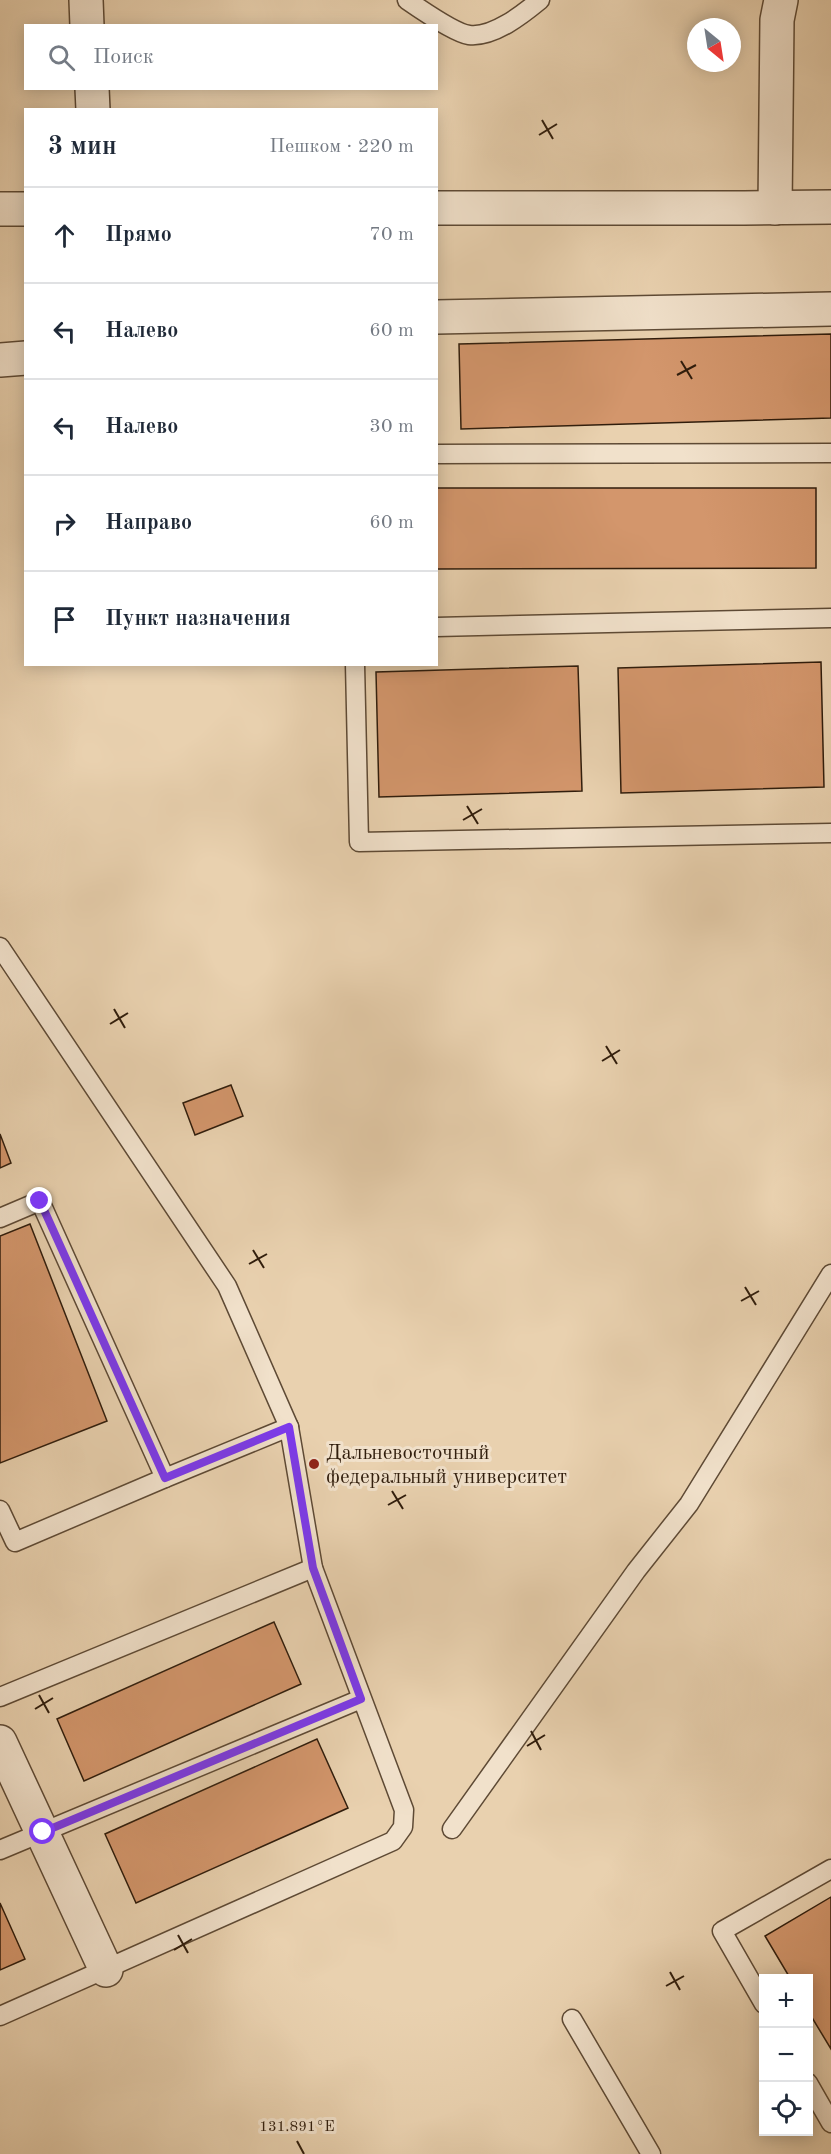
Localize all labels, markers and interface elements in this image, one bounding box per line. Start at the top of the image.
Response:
north arrow [687,18,741,72]
search box [24,24,438,90]
icon: search [45,41,78,74]
text: Поиск [93,46,154,68]
text: 3 мин [48,134,117,160]
text: Пешком · 220 m [269,137,414,157]
icon: ahead [48,219,81,252]
text: Прямо [105,224,172,246]
text: 70 m [369,225,414,245]
icon: left [48,315,81,348]
text: Налево [105,320,178,342]
text: 60 m [369,321,414,341]
icon: left [48,411,81,444]
text: Налево [105,416,178,438]
text: 30 m [369,417,414,437]
icon: right [48,507,81,540]
text: Направо [105,512,192,534]
text: 60 m [369,513,414,533]
icon: arrive [48,603,81,636]
text: Пункт назначения [105,608,291,630]
route end [26,1187,52,1213]
place label: Дальневосточный федеральный университет [326,1443,567,1488]
marker: Дальневосточный федеральный университет [307,1457,321,1471]
route start [29,1818,55,1844]
map controls [759,1974,813,2136]
button: + [759,1974,813,2028]
button: − [759,2028,813,2082]
button: locate [759,2082,813,2136]
text: 131.891°E [259,2120,335,2135]

